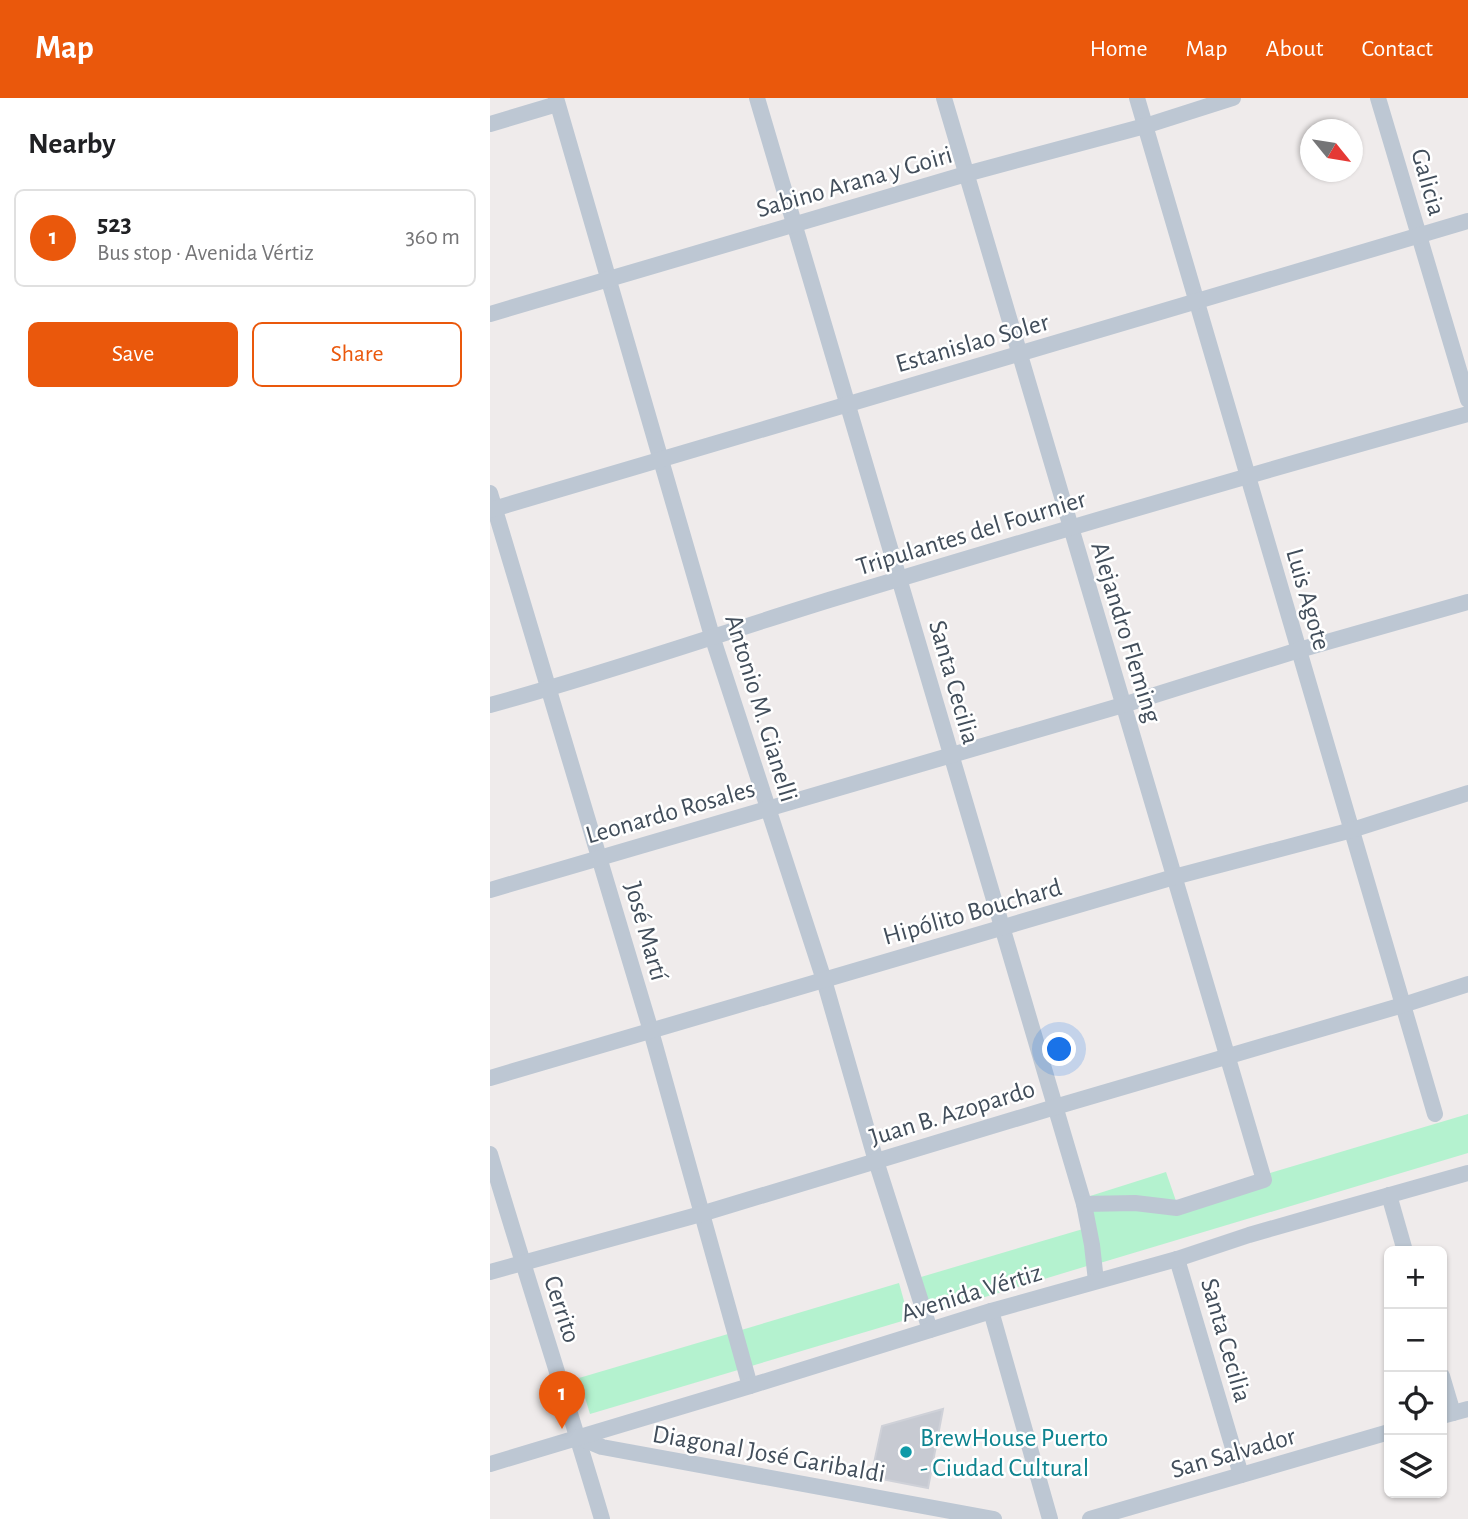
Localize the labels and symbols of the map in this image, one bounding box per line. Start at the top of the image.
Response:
north arrow [1300,119,1363,182]
street label: Sabino Arana y Goiri [753,142,955,222]
street label: Galicia [1406,146,1450,219]
street label: Estanislao Soler [893,308,1053,377]
street label: Tripulantes del Fournier [853,485,1090,580]
street label: Alejandro Fleming [1086,539,1166,726]
street label: Luis Agote [1281,545,1335,653]
street label: Antonio M. Gianelli [720,612,802,805]
street label: Santa Cecilia [924,617,984,747]
street label: Leonardo Rosales [583,775,758,849]
street label: Hipólito Bouchard [880,874,1065,950]
street label: José Martí [620,879,673,984]
your location [1042,1032,1076,1066]
street label: Juan B. Azopardo [867,1075,1038,1150]
street label: Avenida Vértiz [898,1259,1045,1327]
street label: Cerrito [539,1273,585,1346]
street label: Santa Cecilia [1196,1275,1256,1405]
pin: 1 [539,1371,585,1429]
street label: Diagonal José Garibaldi [650,1421,887,1487]
street label: San Salvador [1168,1423,1299,1483]
place label: BrewHouse Puerto - Ciudad Cultural [920,1425,1108,1481]
marker: BrewHouse Puerto - Ciudad Cultural [898,1444,914,1460]

